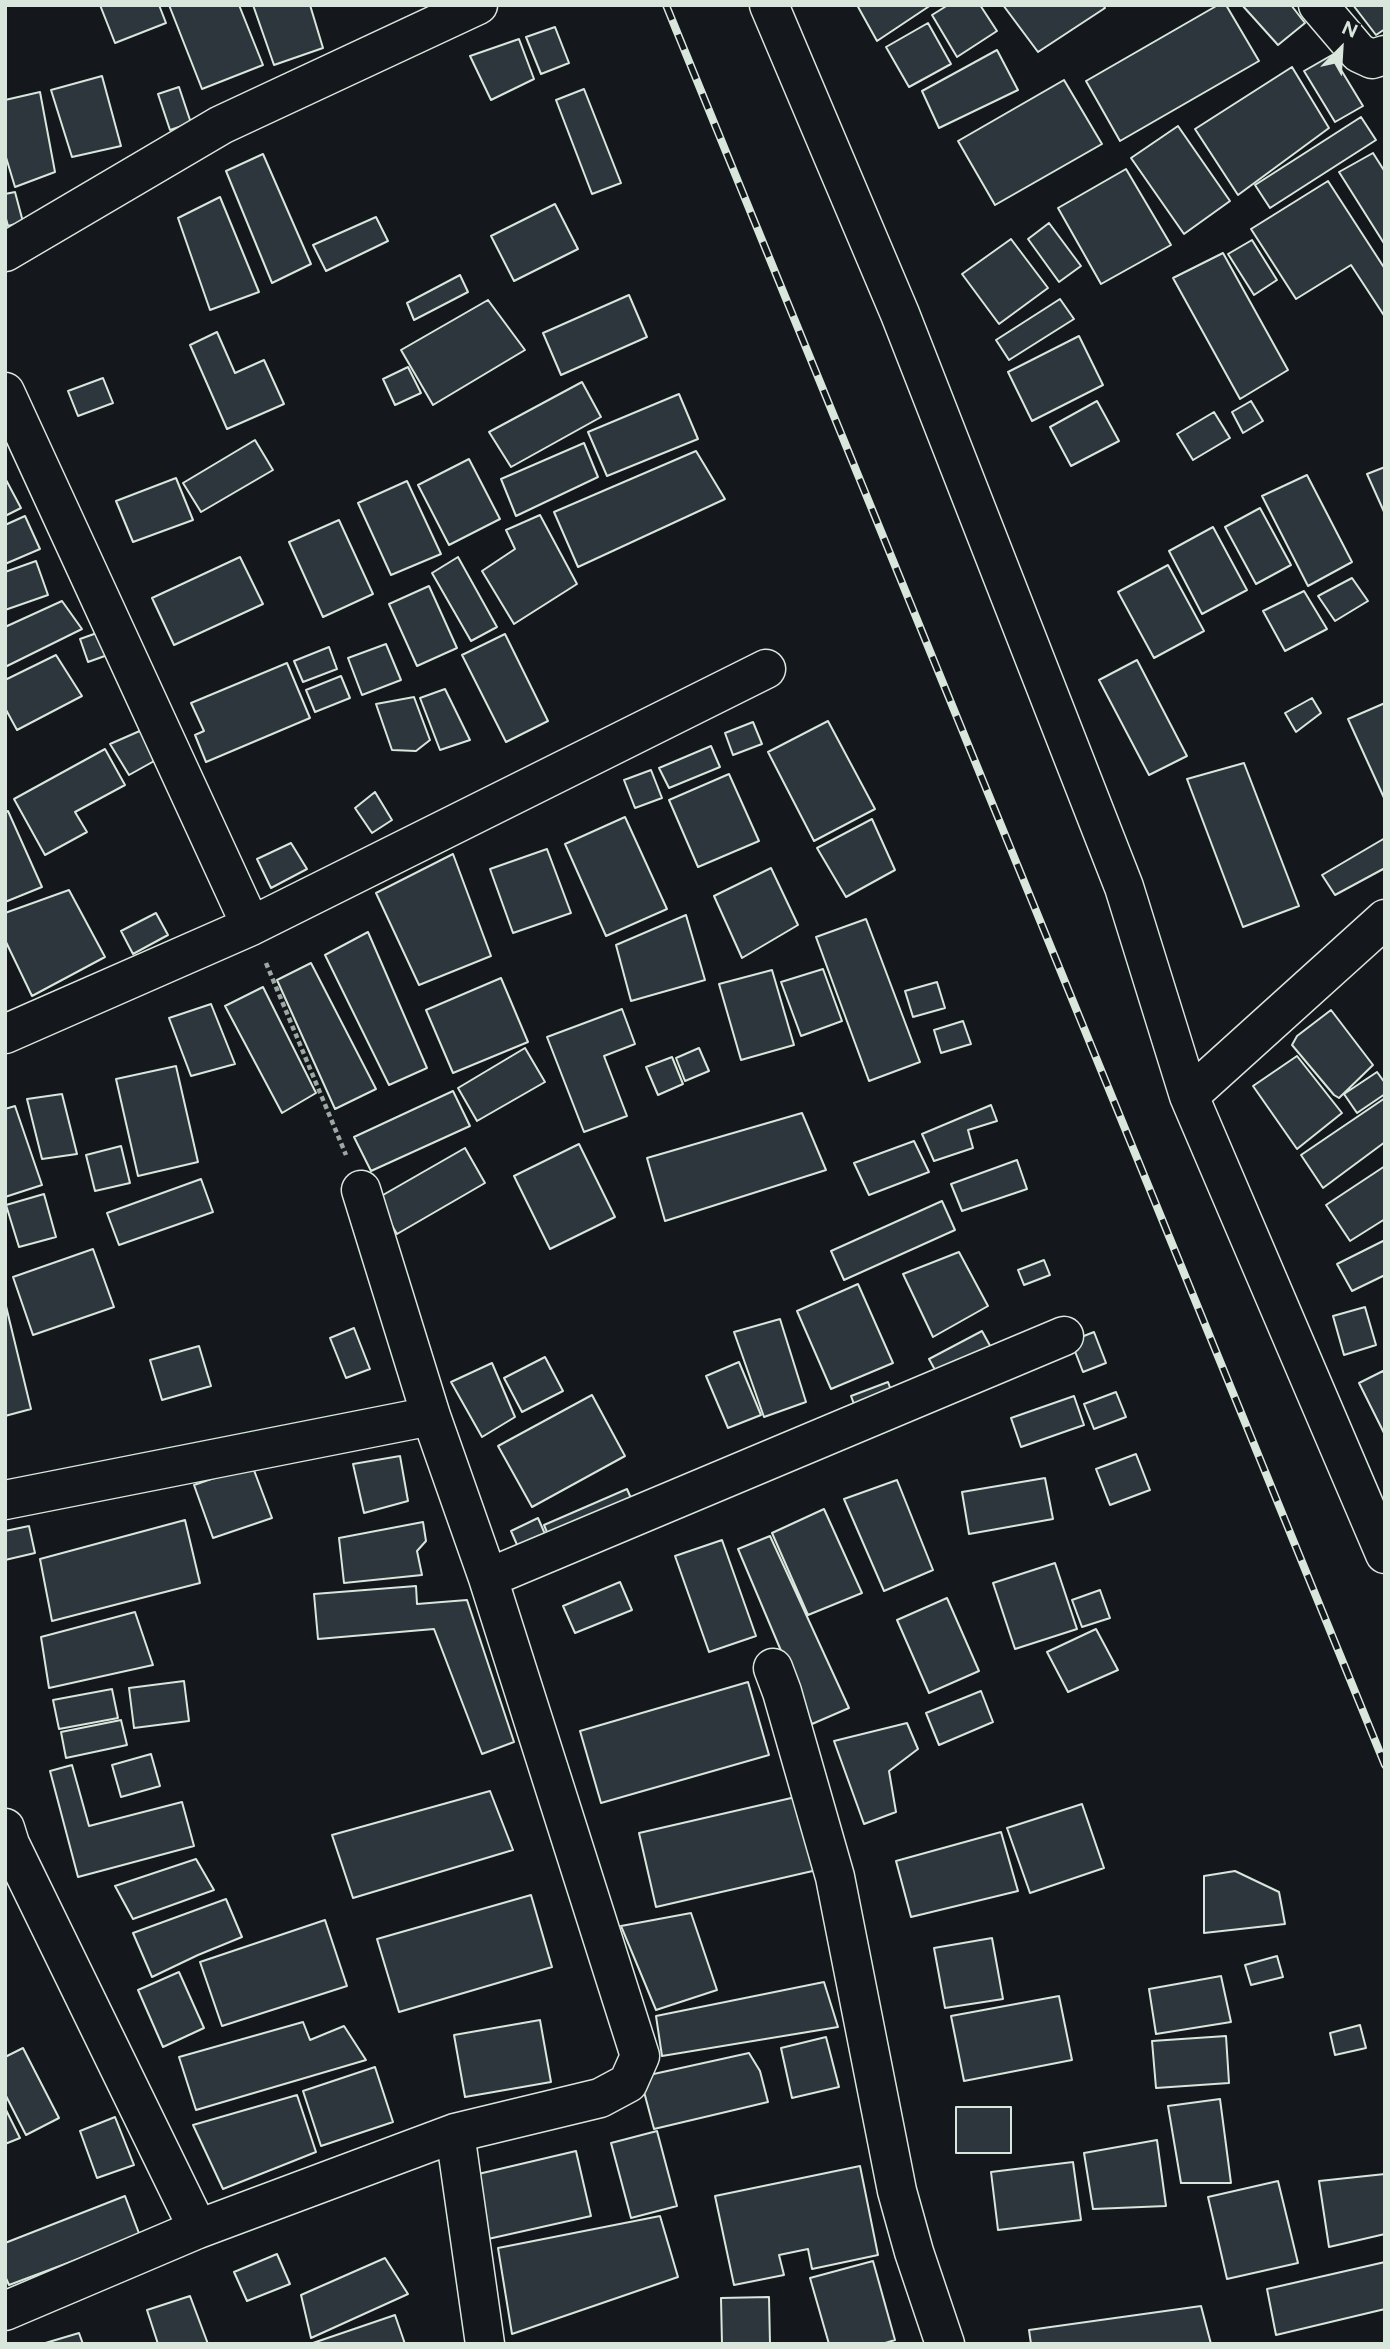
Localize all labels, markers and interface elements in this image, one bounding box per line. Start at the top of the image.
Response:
north arrow [1306,14,1376,84]
text: N [1338,16,1361,43]

